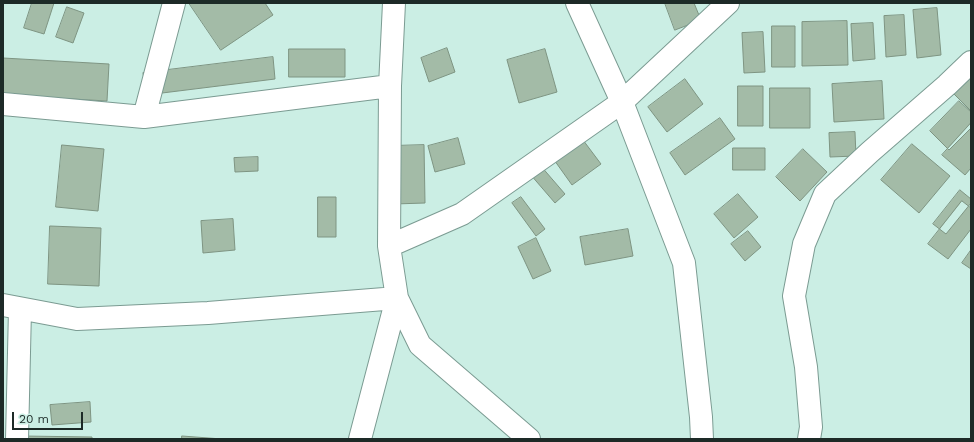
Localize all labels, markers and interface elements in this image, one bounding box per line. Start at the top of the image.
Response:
scale bar [14,404,85,430]
text: 20 m [19,412,49,426]

